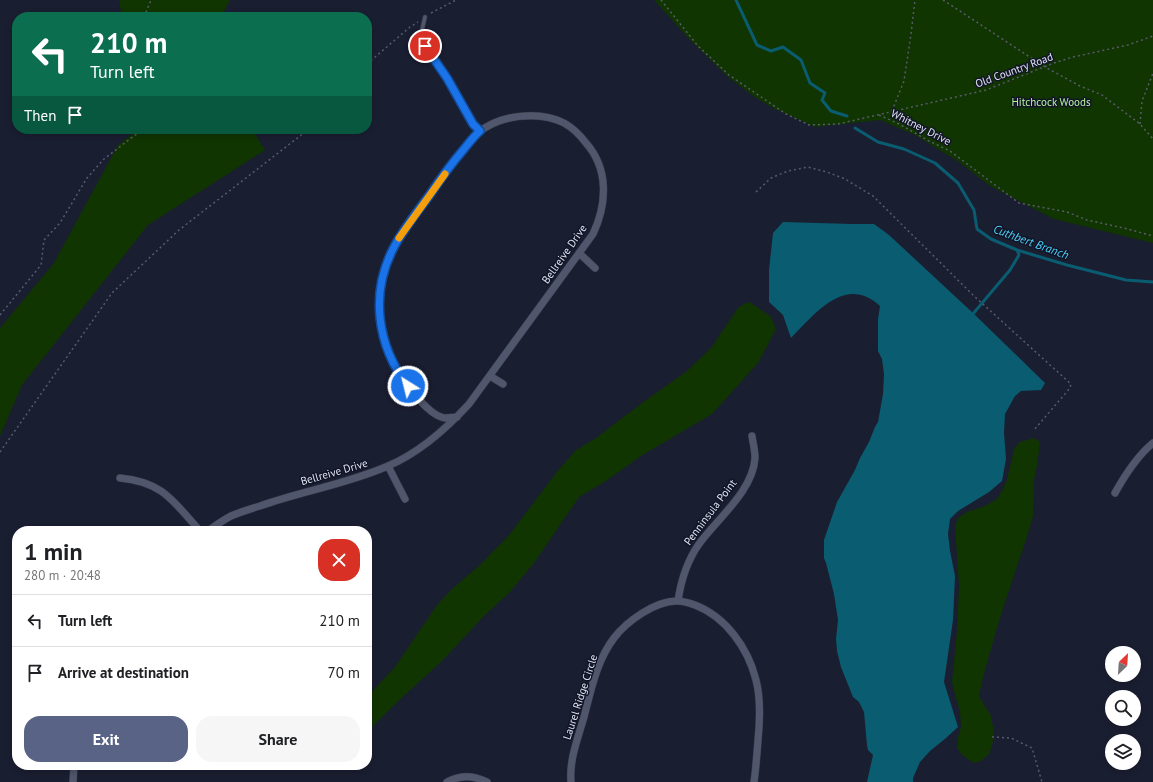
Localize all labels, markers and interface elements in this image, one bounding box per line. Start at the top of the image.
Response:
text: 210 m [90,24,167,61]
icon: left [24,28,76,80]
pin [408,29,442,63]
icon: arrive [414,35,436,57]
street label: Old Country Road [973,49,1055,91]
text: Turn left [90,60,155,83]
park label: Hitchcock Woods [1011,95,1091,109]
icon: arrive [64,104,86,126]
text: Then [24,106,56,125]
street label: Whitney Drive [889,106,954,148]
street label: Bellreive Drive [538,221,590,286]
water label: Cuthbert Branch [991,221,1071,262]
position arrow [387,365,429,407]
street label: Bellreive Drive [299,456,370,488]
street label: Penninsula Point [681,476,739,548]
text: 1 min [24,536,83,567]
button: close [318,539,360,581]
text: 280 m · 20:48 [24,567,101,584]
icon: left [24,610,46,632]
text: Turn left [58,611,112,630]
text: 210 m [319,611,360,630]
north arrow [1105,646,1141,682]
map controls [1105,646,1141,770]
street label: Laurel Ridge Circle [560,652,601,741]
icon: arrive [24,662,46,684]
text: Arrive at destination [58,663,189,682]
text: 70 m [327,663,360,682]
button: search [1105,690,1141,726]
button: Exit [24,716,188,762]
button: Share [196,716,360,762]
button: layers [1105,734,1141,770]

